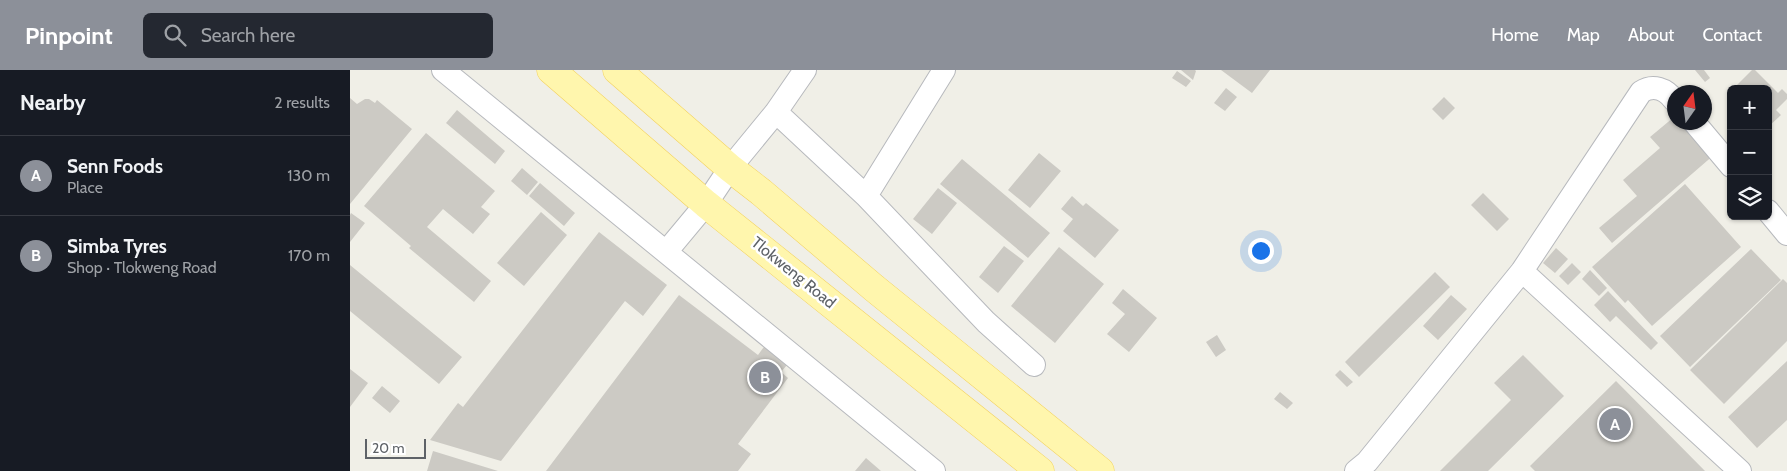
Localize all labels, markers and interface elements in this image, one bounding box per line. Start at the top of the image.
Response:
search box [143,13,493,58]
text: Pinpoint [25,21,113,50]
icon: search [161,21,189,49]
text: Search here [201,24,295,47]
text: Home [1491,24,1539,46]
text: Map [1567,24,1600,46]
text: About [1628,24,1674,46]
text: Contact [1702,24,1762,46]
north arrow [1667,85,1712,130]
map controls [1727,85,1772,220]
button: + [1727,85,1772,130]
text: Nearby [20,90,86,115]
text: 2 results [274,93,330,112]
button: − [1727,130,1772,175]
text: Senn Foods [67,155,163,178]
text: A [31,166,41,185]
text: 130 m [287,166,330,185]
button: layers [1727,175,1772,220]
text: Place [67,178,103,197]
street label: Tlokweng Road [748,233,840,312]
text: Simba Tyres [67,235,167,258]
your location [1248,238,1274,264]
text: B [31,246,41,265]
text: 170 m [288,246,330,265]
text: Shop · Tlokweng Road [67,258,217,277]
pin: B [749,358,781,396]
pin: A [1599,405,1631,443]
scale bar [365,436,426,459]
text: 20 m [372,439,405,457]

